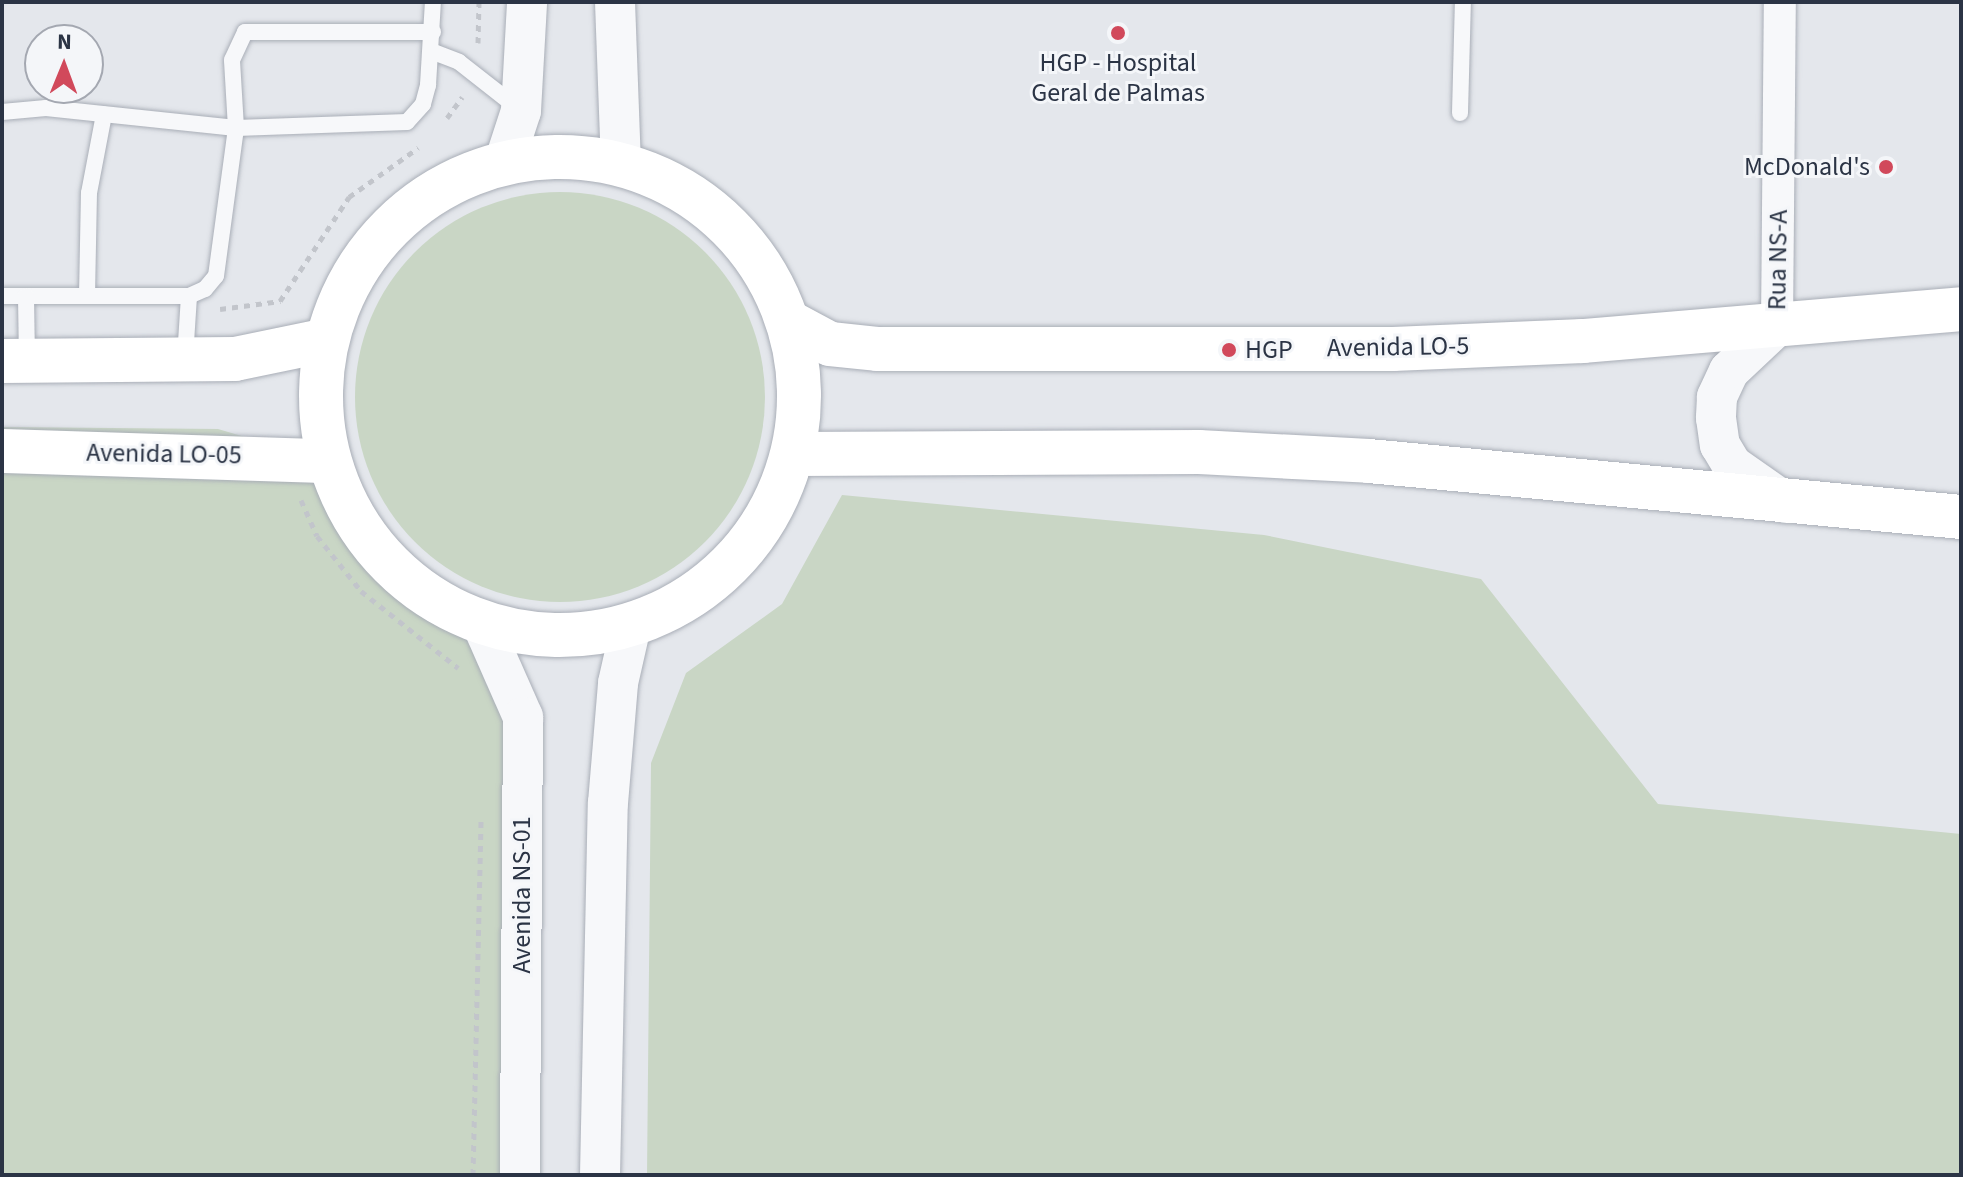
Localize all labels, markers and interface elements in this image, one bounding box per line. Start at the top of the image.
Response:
marker: HGP - Hospital Geral de Palmas [1107,22,1129,44]
north arrow [24,24,104,104]
text: N [57,26,72,58]
place label: HGP - Hospital Geral de Palmas [1031,47,1205,108]
place label: McDonald's [1744,151,1870,183]
marker: McDonald's [1877,158,1895,176]
street label: Rua NS-A [1762,209,1794,311]
street label: Avenida LO-5 [1327,330,1469,364]
place label: HGP [1245,334,1293,366]
marker: HGP [1220,341,1238,359]
street label: Avenida LO-05 [86,437,242,471]
street label: Avenida NS-01 [506,816,538,974]

